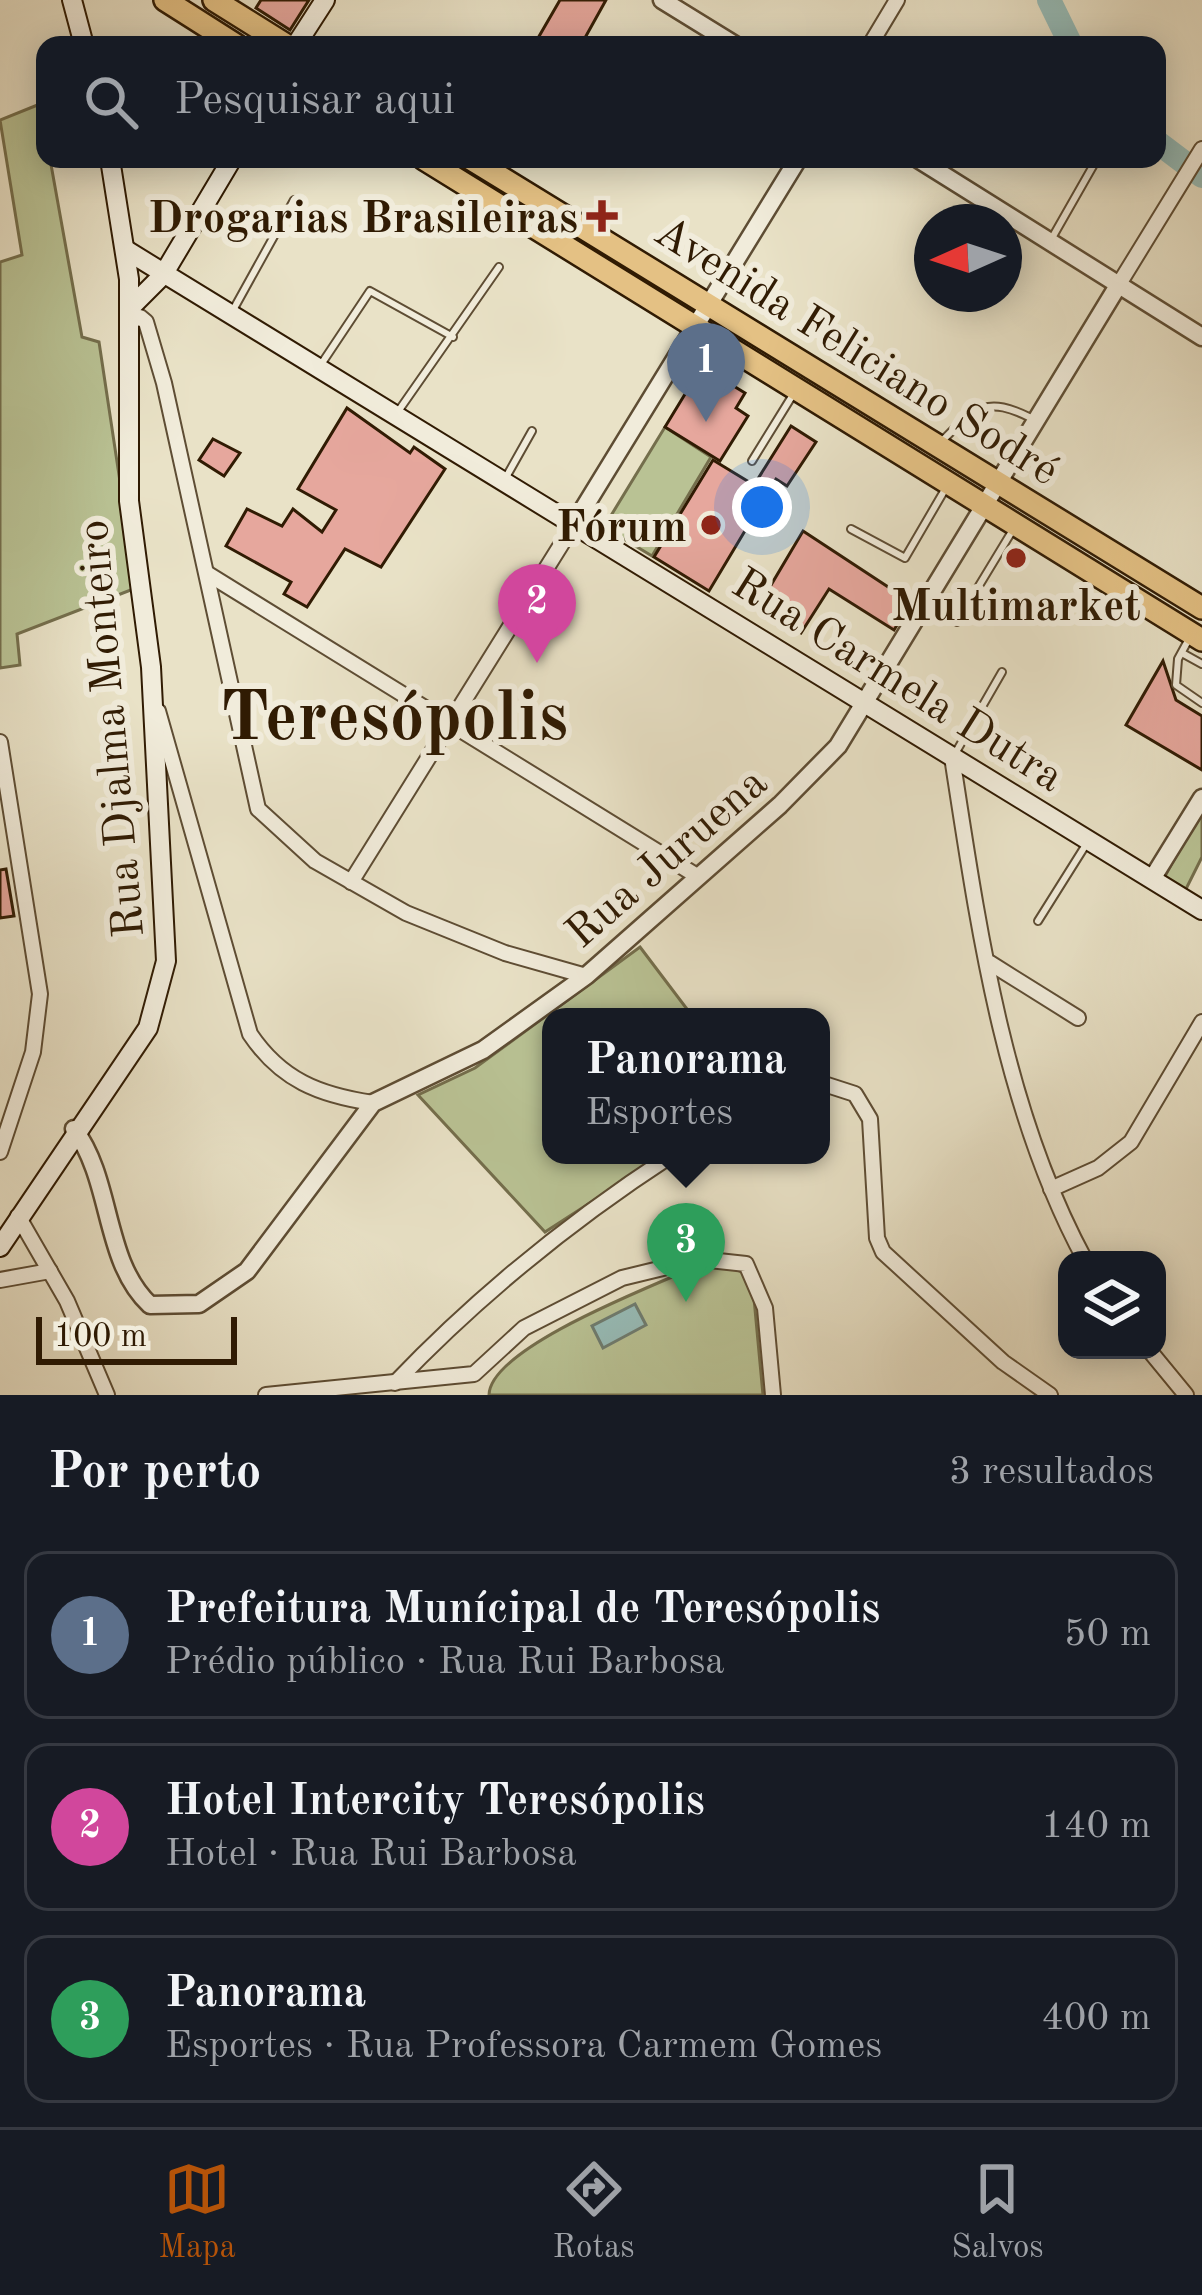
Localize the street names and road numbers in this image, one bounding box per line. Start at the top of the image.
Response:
street label: Avenida Feliciano Sodré [646,210,1066,496]
street label: Rua Djalma Monteiro [73,518,154,939]
street label: Rua Carmela Dutra [723,562,1070,802]
street label: Rua Juruena [559,761,777,958]

